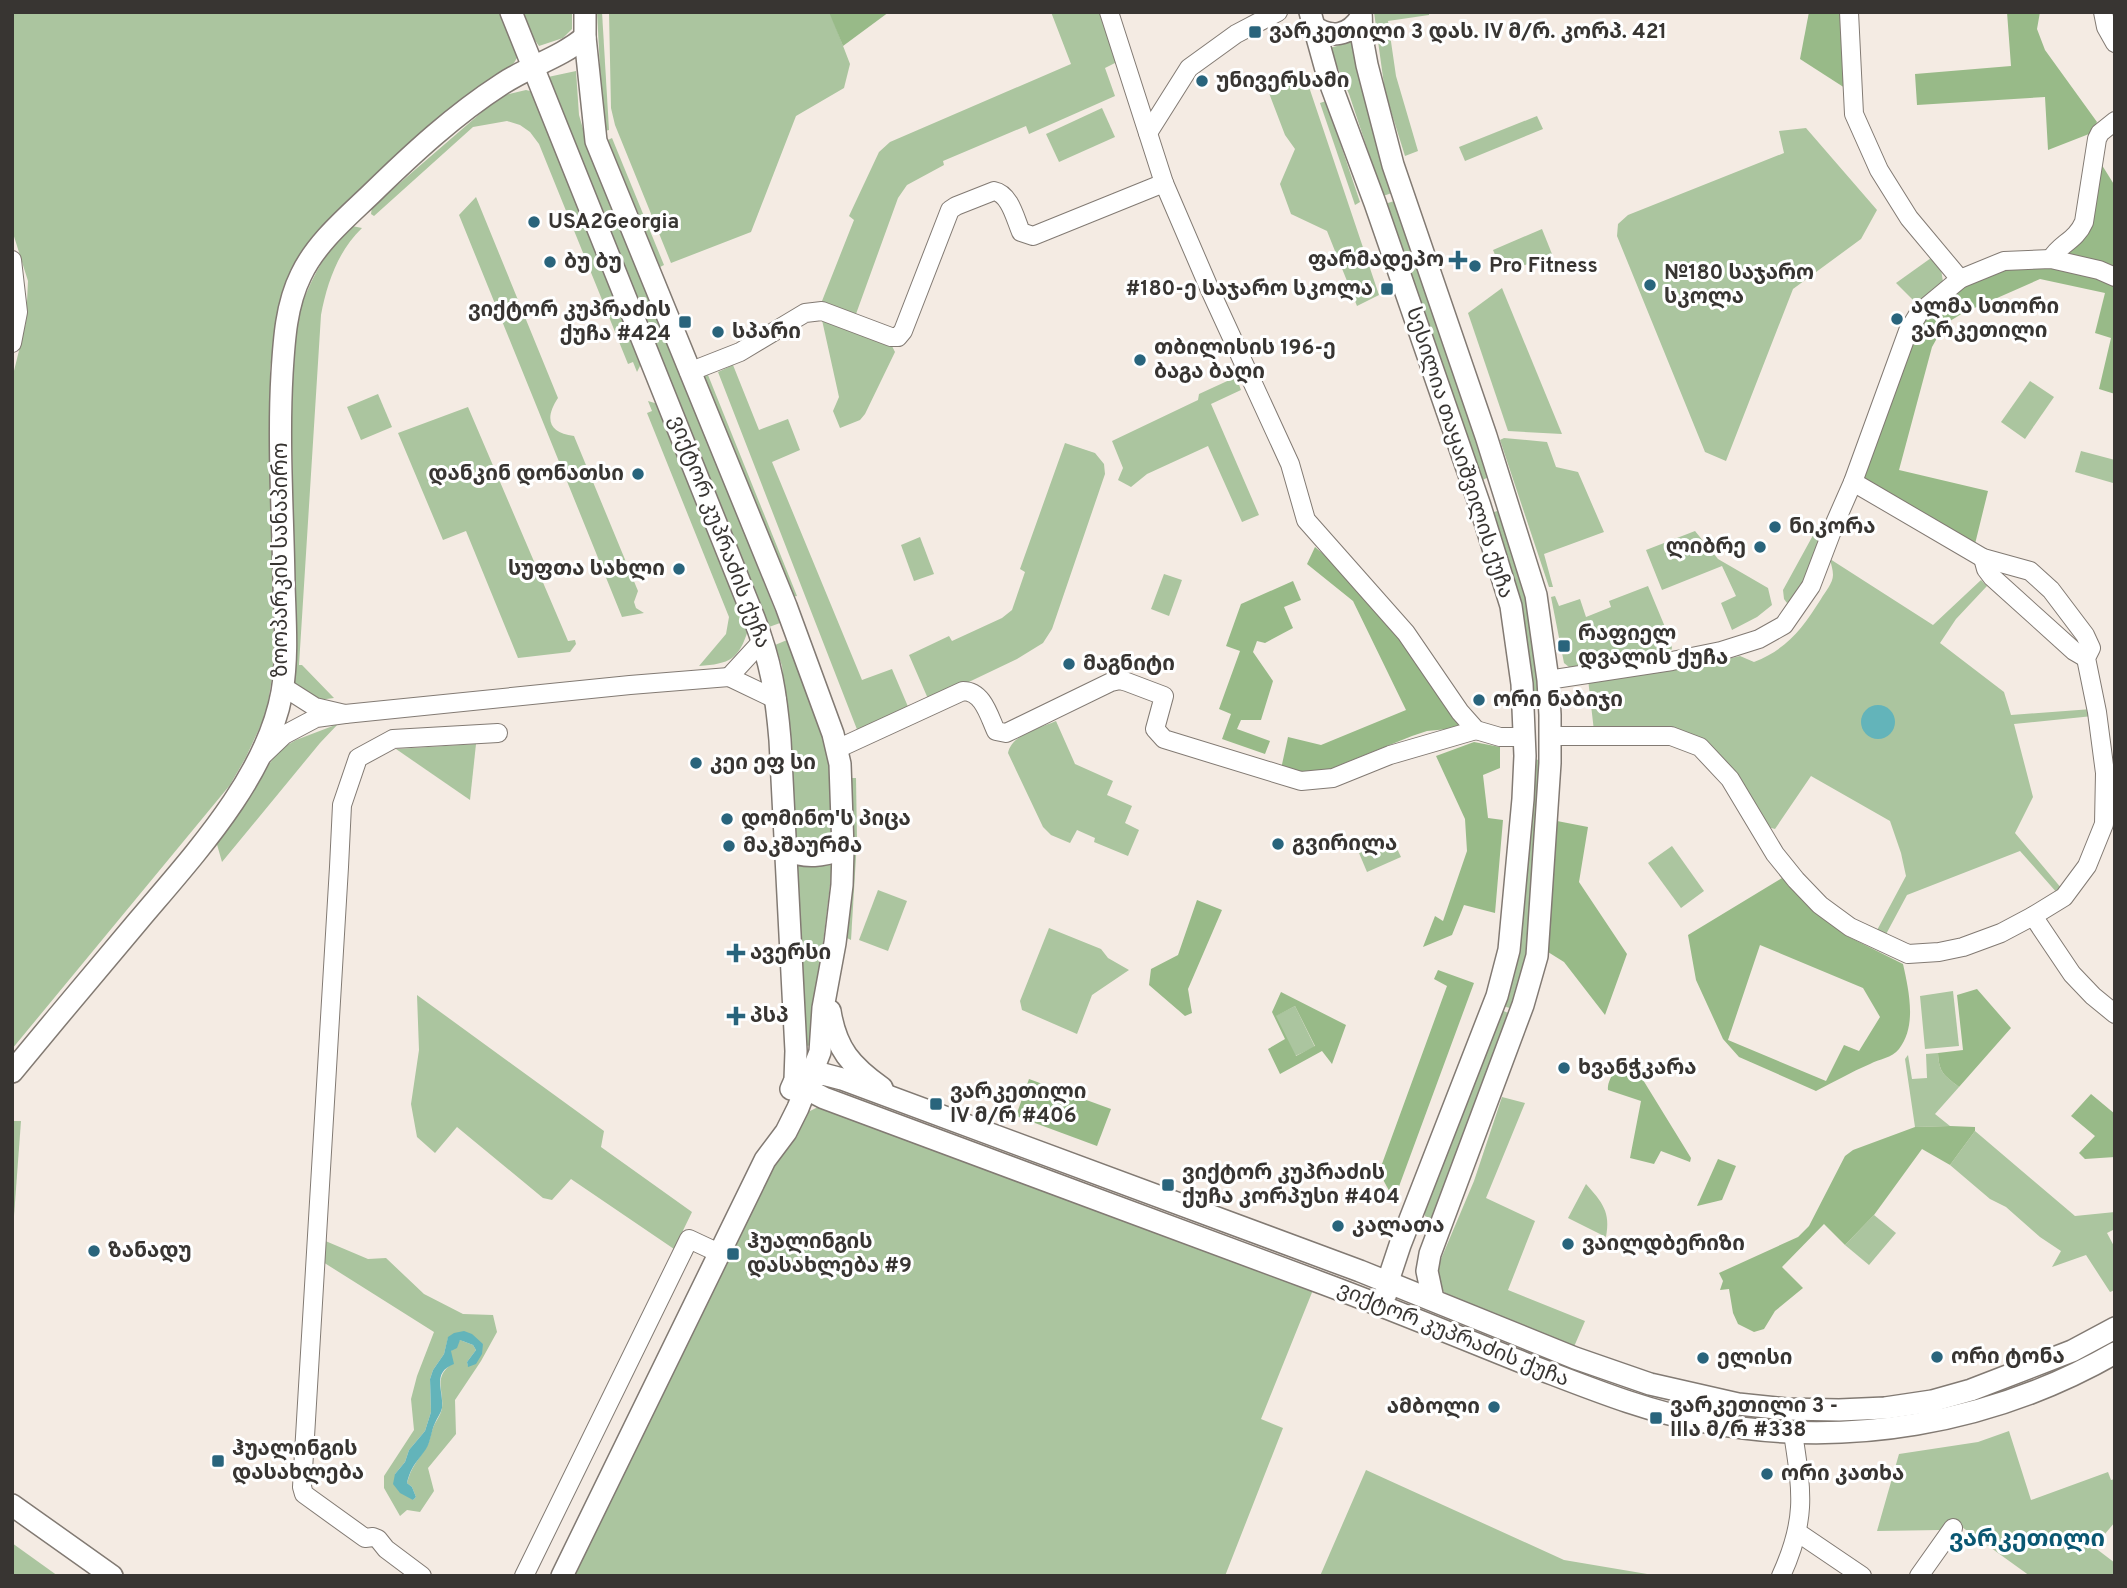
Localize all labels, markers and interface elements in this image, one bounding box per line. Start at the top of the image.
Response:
place label: ვარკეთილი 3 დას. IV მ/რ. კორპ. 421 [1269,19,1667,46]
marker: ვარკეთილი 3 დას. IV მ/რ. კორპ. 421 [1247,24,1263,40]
place label: უნივერსამი [1216,68,1349,95]
marker: უნივერსამი [1194,73,1210,89]
place label: USA2Georgia [548,209,679,236]
marker: USA2Georgia [526,214,542,230]
place label: ფარმადეპო [1308,247,1444,274]
place label: ბუ ბუ [564,249,622,276]
marker: ფარმადეპო [1450,252,1466,268]
place label: Pro Fitness [1489,253,1598,280]
marker: ბუ ბუ [542,254,558,270]
marker: Pro Fitness [1467,258,1483,274]
place label: №180 საჯარო სკოლა [1664,260,1814,311]
place label: #180-ე საჯარო სკოლა [1125,276,1373,303]
marker: №180 საჯარო სკოლა [1642,277,1658,293]
marker: #180-ე საჯარო სკოლა [1379,281,1395,297]
place label: ალმა სთორი ვარკეთილი [1911,294,2059,345]
place label: ვიქტორ კუპრაძის ქუჩა #424 [468,297,671,348]
street label: სესილია თაყაიშვილის ქუჩა [1399,304,1519,602]
marker: ალმა სთორი ვარკეთილი [1889,311,1905,327]
marker: ვიქტორ კუპრაძის ქუჩა #424 [677,314,693,330]
place label: სპარი [732,319,801,346]
marker: სპარი [710,324,726,340]
place label: თბილისის 196-ე ბაგა ბაღი [1154,335,1336,386]
marker: თბილისის 196-ე ბაგა ბაღი [1132,352,1148,368]
street label: ვიქტორ კუპრაძის ქუჩა [662,412,776,652]
street label: ზოოპარკის სანაპირო [268,442,295,678]
place label: დანკინ დონათსი [428,461,624,488]
marker: დანკინ დონათსი [630,466,646,482]
place label: ნიკორა [1789,514,1876,541]
marker: ნიკორა [1767,519,1783,535]
place label: ლიბრე [1666,534,1746,561]
marker: ლიბრე [1752,539,1768,555]
place label: სუფთა სახლი [508,556,665,583]
marker: სუფთა სახლი [671,561,687,577]
place label: რაფიელ დვალის ქუჩა [1578,621,1728,672]
marker: რაფიელ დვალის ქუჩა [1556,638,1572,654]
place label: მაგნიტი [1083,651,1175,678]
marker: მაგნიტი [1061,656,1077,672]
place label: ორი ნაბიჯი [1493,687,1623,714]
marker: ორი ნაბიჯი [1471,692,1487,708]
place label: კეი ეფ სი [710,750,816,777]
marker: კეი ეფ სი [688,755,704,771]
place label: დომინო'ს პიცა [741,806,911,833]
marker: დომინო'ს პიცა [719,811,735,827]
place label: გვირილა [1292,831,1397,858]
place label: მაკშაურმა [743,833,862,860]
marker: გვირილა [1270,836,1286,852]
marker: მაკშაურმა [721,838,737,854]
place label: ავერსი [750,940,831,967]
marker: ავერსი [728,945,744,961]
place label: პსპ [750,1003,789,1030]
marker: პსპ [728,1008,744,1024]
place label: ხვანჭკარა [1578,1055,1697,1082]
marker: ხვანჭკარა [1556,1060,1572,1076]
place label: ვარკეთილი IV მ/რ #406 [950,1079,1087,1130]
marker: ვარკეთილი IV მ/რ #406 [928,1096,944,1112]
place label: ვიქტორ კუპრაძის ქუჩა კორპუსი #404 [1182,1160,1400,1211]
marker: ვიქტორ კუპრაძის ქუჩა კორპუსი #404 [1160,1177,1176,1193]
place label: კალათა [1352,1213,1445,1240]
marker: კალათა [1330,1218,1346,1234]
place label: ჰუალინგის დასახლება #9 [747,1229,912,1280]
place label: ვაილდბერიზი [1582,1231,1745,1258]
marker: ვაილდბერიზი [1560,1236,1576,1252]
place label: ზანადუ [108,1238,192,1265]
marker: ზანადუ [86,1243,102,1259]
marker: ჰუალინგის დასახლება #9 [725,1246,741,1262]
street label: ვიქტორ კუპრაძის ქუჩა [1333,1276,1573,1394]
place label: ორი ტონა [1951,1344,2065,1371]
place label: ელისი [1717,1345,1793,1372]
marker: ორი ტონა [1929,1349,1945,1365]
marker: ელისი [1695,1350,1711,1366]
place label: ვარკეთილი 3 - IIIა მ/რ #338 [1670,1393,1838,1444]
place label: ამბოლი [1387,1394,1480,1421]
marker: ამბოლი [1486,1399,1502,1415]
marker: ვარკეთილი 3 - IIIა მ/რ #338 [1648,1410,1664,1426]
place label: ჰუალინგის დასახლება [232,1436,364,1487]
marker: ჰუალინგის დასახლება [210,1453,226,1469]
place label: ორი კათხა [1781,1461,1904,1488]
marker: ორი კათხა [1759,1466,1775,1482]
district label: ვარკეთილი [1949,1525,2105,1555]

